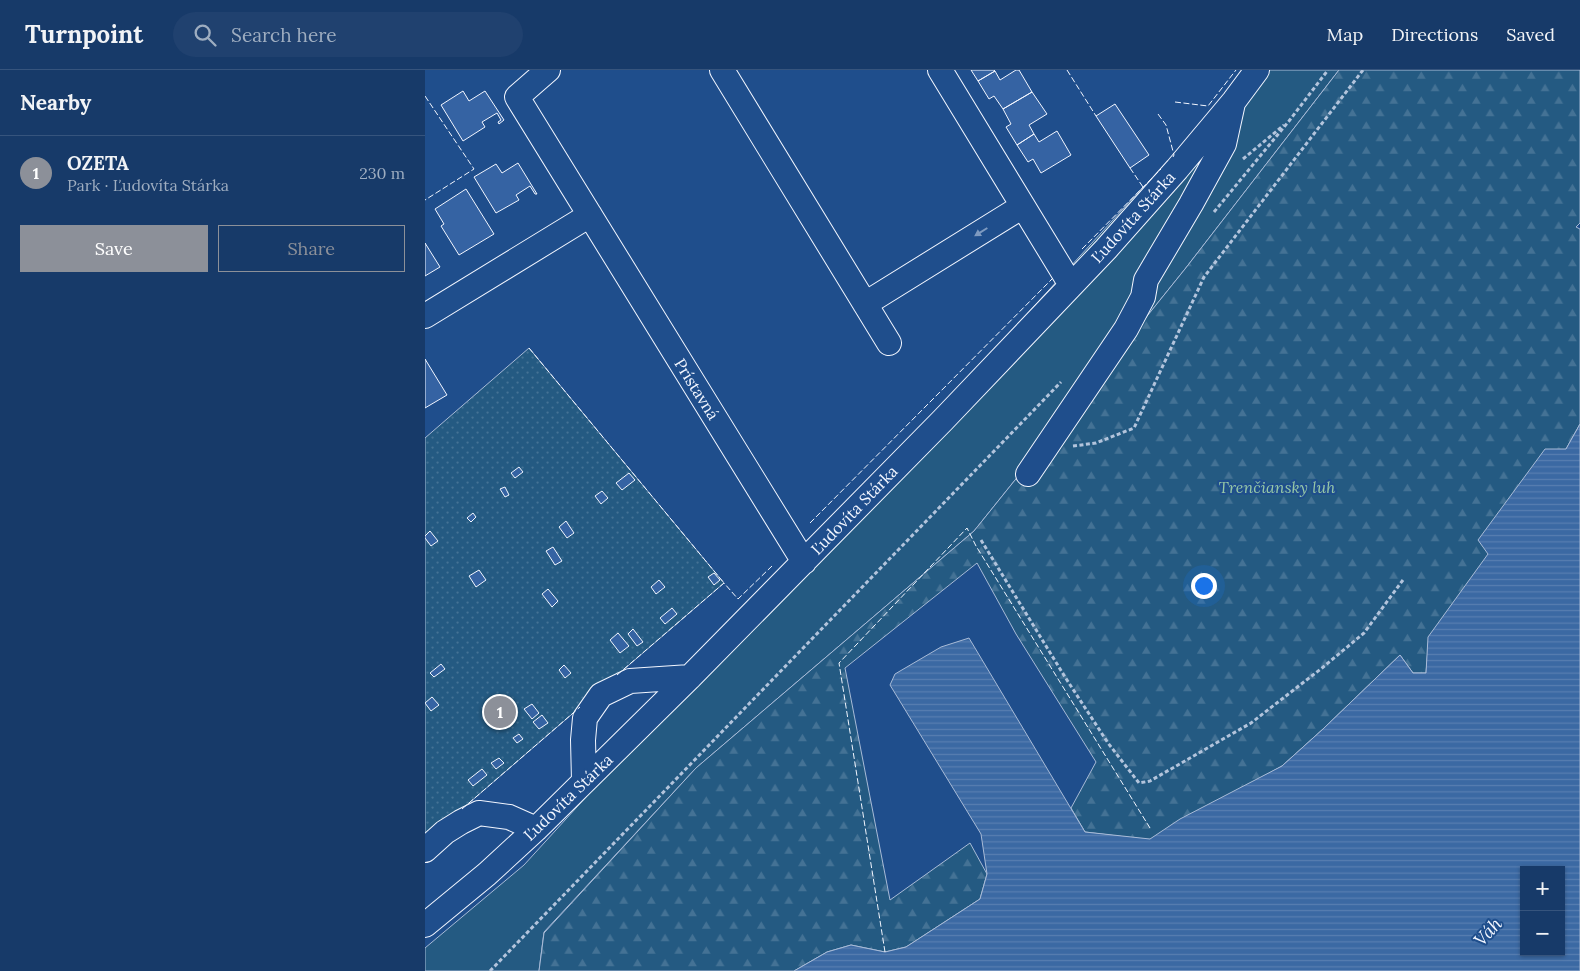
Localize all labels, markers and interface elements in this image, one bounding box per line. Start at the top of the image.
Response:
search box [173,12,523,57]
text: Turnpoint [25,19,143,50]
icon: search [191,21,219,49]
text: Search here [231,23,337,47]
text: Map [1327,23,1363,46]
text: Directions [1391,23,1478,46]
text: Saved [1506,23,1555,46]
text: Nearby [20,89,91,116]
text: OZETA [67,151,129,175]
text: 1 [33,163,39,183]
text: 230 m [359,163,405,183]
street label: Ľudovíta Stárka [1087,167,1179,267]
text: Park · Ľudovíta Stárka [67,175,229,195]
button: Save [20,225,208,272]
button: Share [218,225,405,272]
one-way arrow [975,227,988,237]
street label: Prístavná [670,355,724,423]
street label: Ľudovíta Stárka [806,461,902,559]
park label: Trenčiansky luh [1219,477,1335,497]
your location [1191,573,1217,599]
pin: 1 [484,693,516,731]
street label: Ľudovíta Stárka [519,749,617,845]
map controls [1520,866,1565,956]
button: + [1520,866,1565,911]
button: − [1520,911,1565,956]
water label: Váh [1469,912,1507,951]

